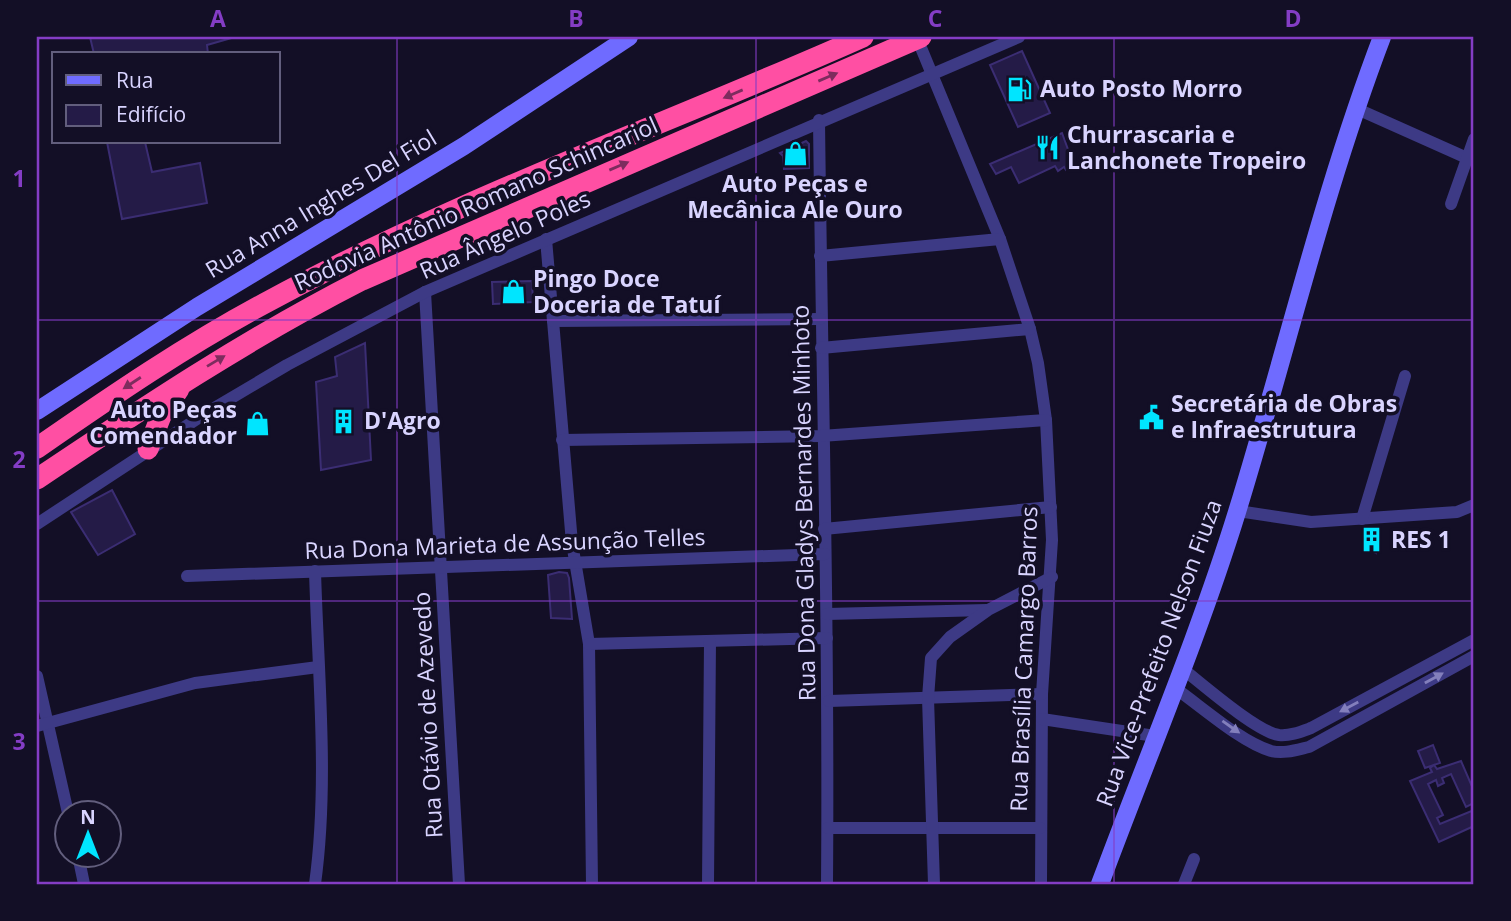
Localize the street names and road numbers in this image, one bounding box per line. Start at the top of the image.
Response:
street label: Rodovia Antônio Romano Schincariol [289,108,662,298]
street label: Rua Anna Inghes Del Fiol [199,121,442,285]
street label: Rua Ângelo Poles [414,182,595,286]
street label: Rua Dona Gladys Bernardes Minhoto [784,305,822,701]
street label: Rua Vice-Prefeito Nelson Fiuza [1087,495,1229,811]
street label: Rua Brasília Camargo Barros [1002,506,1044,812]
street label: Rua Dona Marieta de Assunção Telles [304,520,706,566]
street label: Rua Otávio de Azevedo [405,591,449,839]

